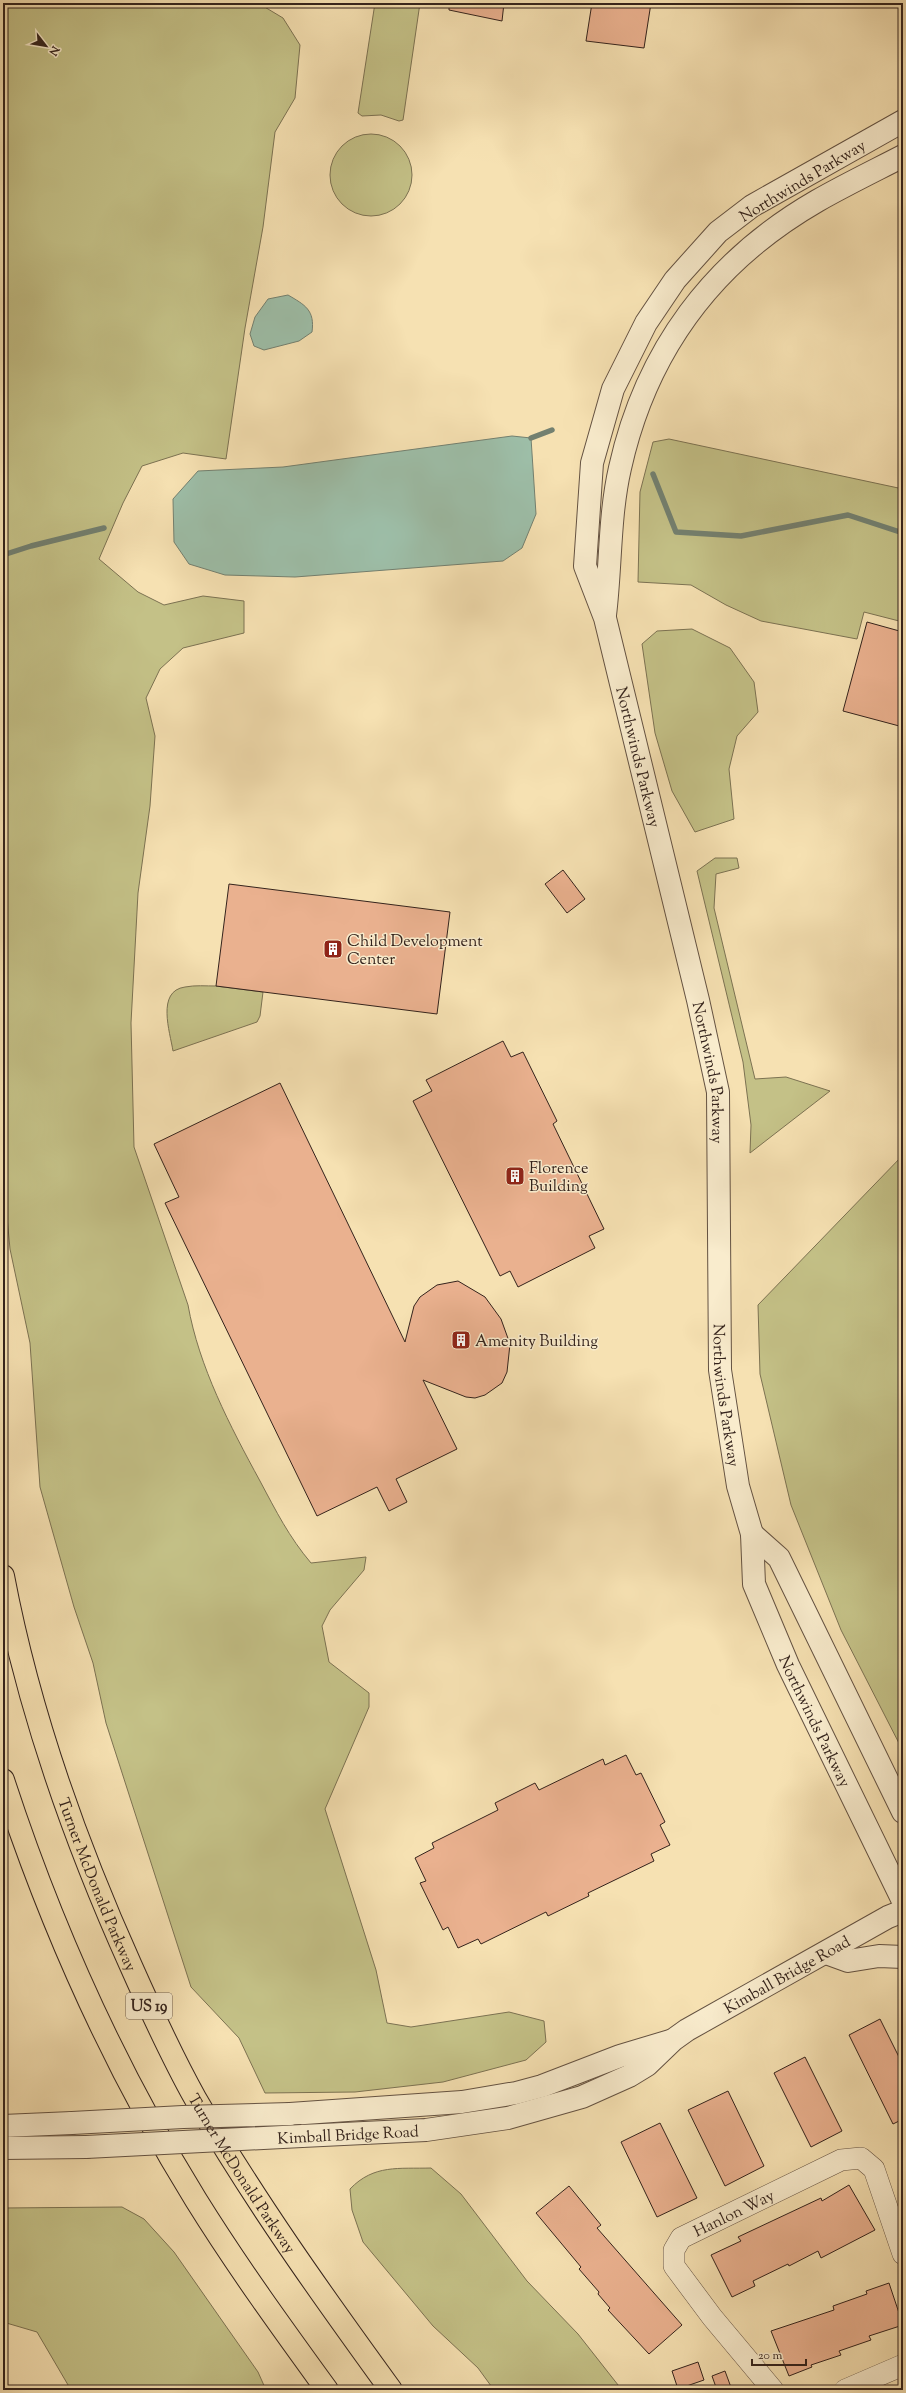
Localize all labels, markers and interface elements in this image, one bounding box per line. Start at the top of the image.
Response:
north arrow [26,26,66,66]
text: N [44,42,63,59]
street label: Northwinds Parkway [736,135,871,229]
street label: Northwinds Parkway [608,685,665,830]
place label: Child Development Center [347,931,483,972]
building icon: Child Development Center [322,938,344,960]
street label: Northwinds Parkway [685,1000,727,1144]
place label: Florence Building [529,1158,588,1199]
building icon: Florence Building [504,1165,526,1187]
street label: Northwinds Parkway [706,1324,744,1469]
building icon: Amenity Building [450,1329,472,1351]
place label: Amenity Building [475,1331,598,1354]
street label: Northwinds Parkway [771,1653,855,1792]
street label: Turner McDonald Parkway [50,1795,141,1976]
street label: Kimball Bridge Road [720,1931,855,2021]
road number: US 19 [126,1993,172,2019]
street label: Turner McDonald Parkway [181,2090,300,2259]
street label: Kimball Bridge Road [277,2121,419,2152]
street label: Hanlon Way [690,2185,779,2244]
scale bar [752,2341,806,2367]
text: 20 m [758,2347,783,2365]

